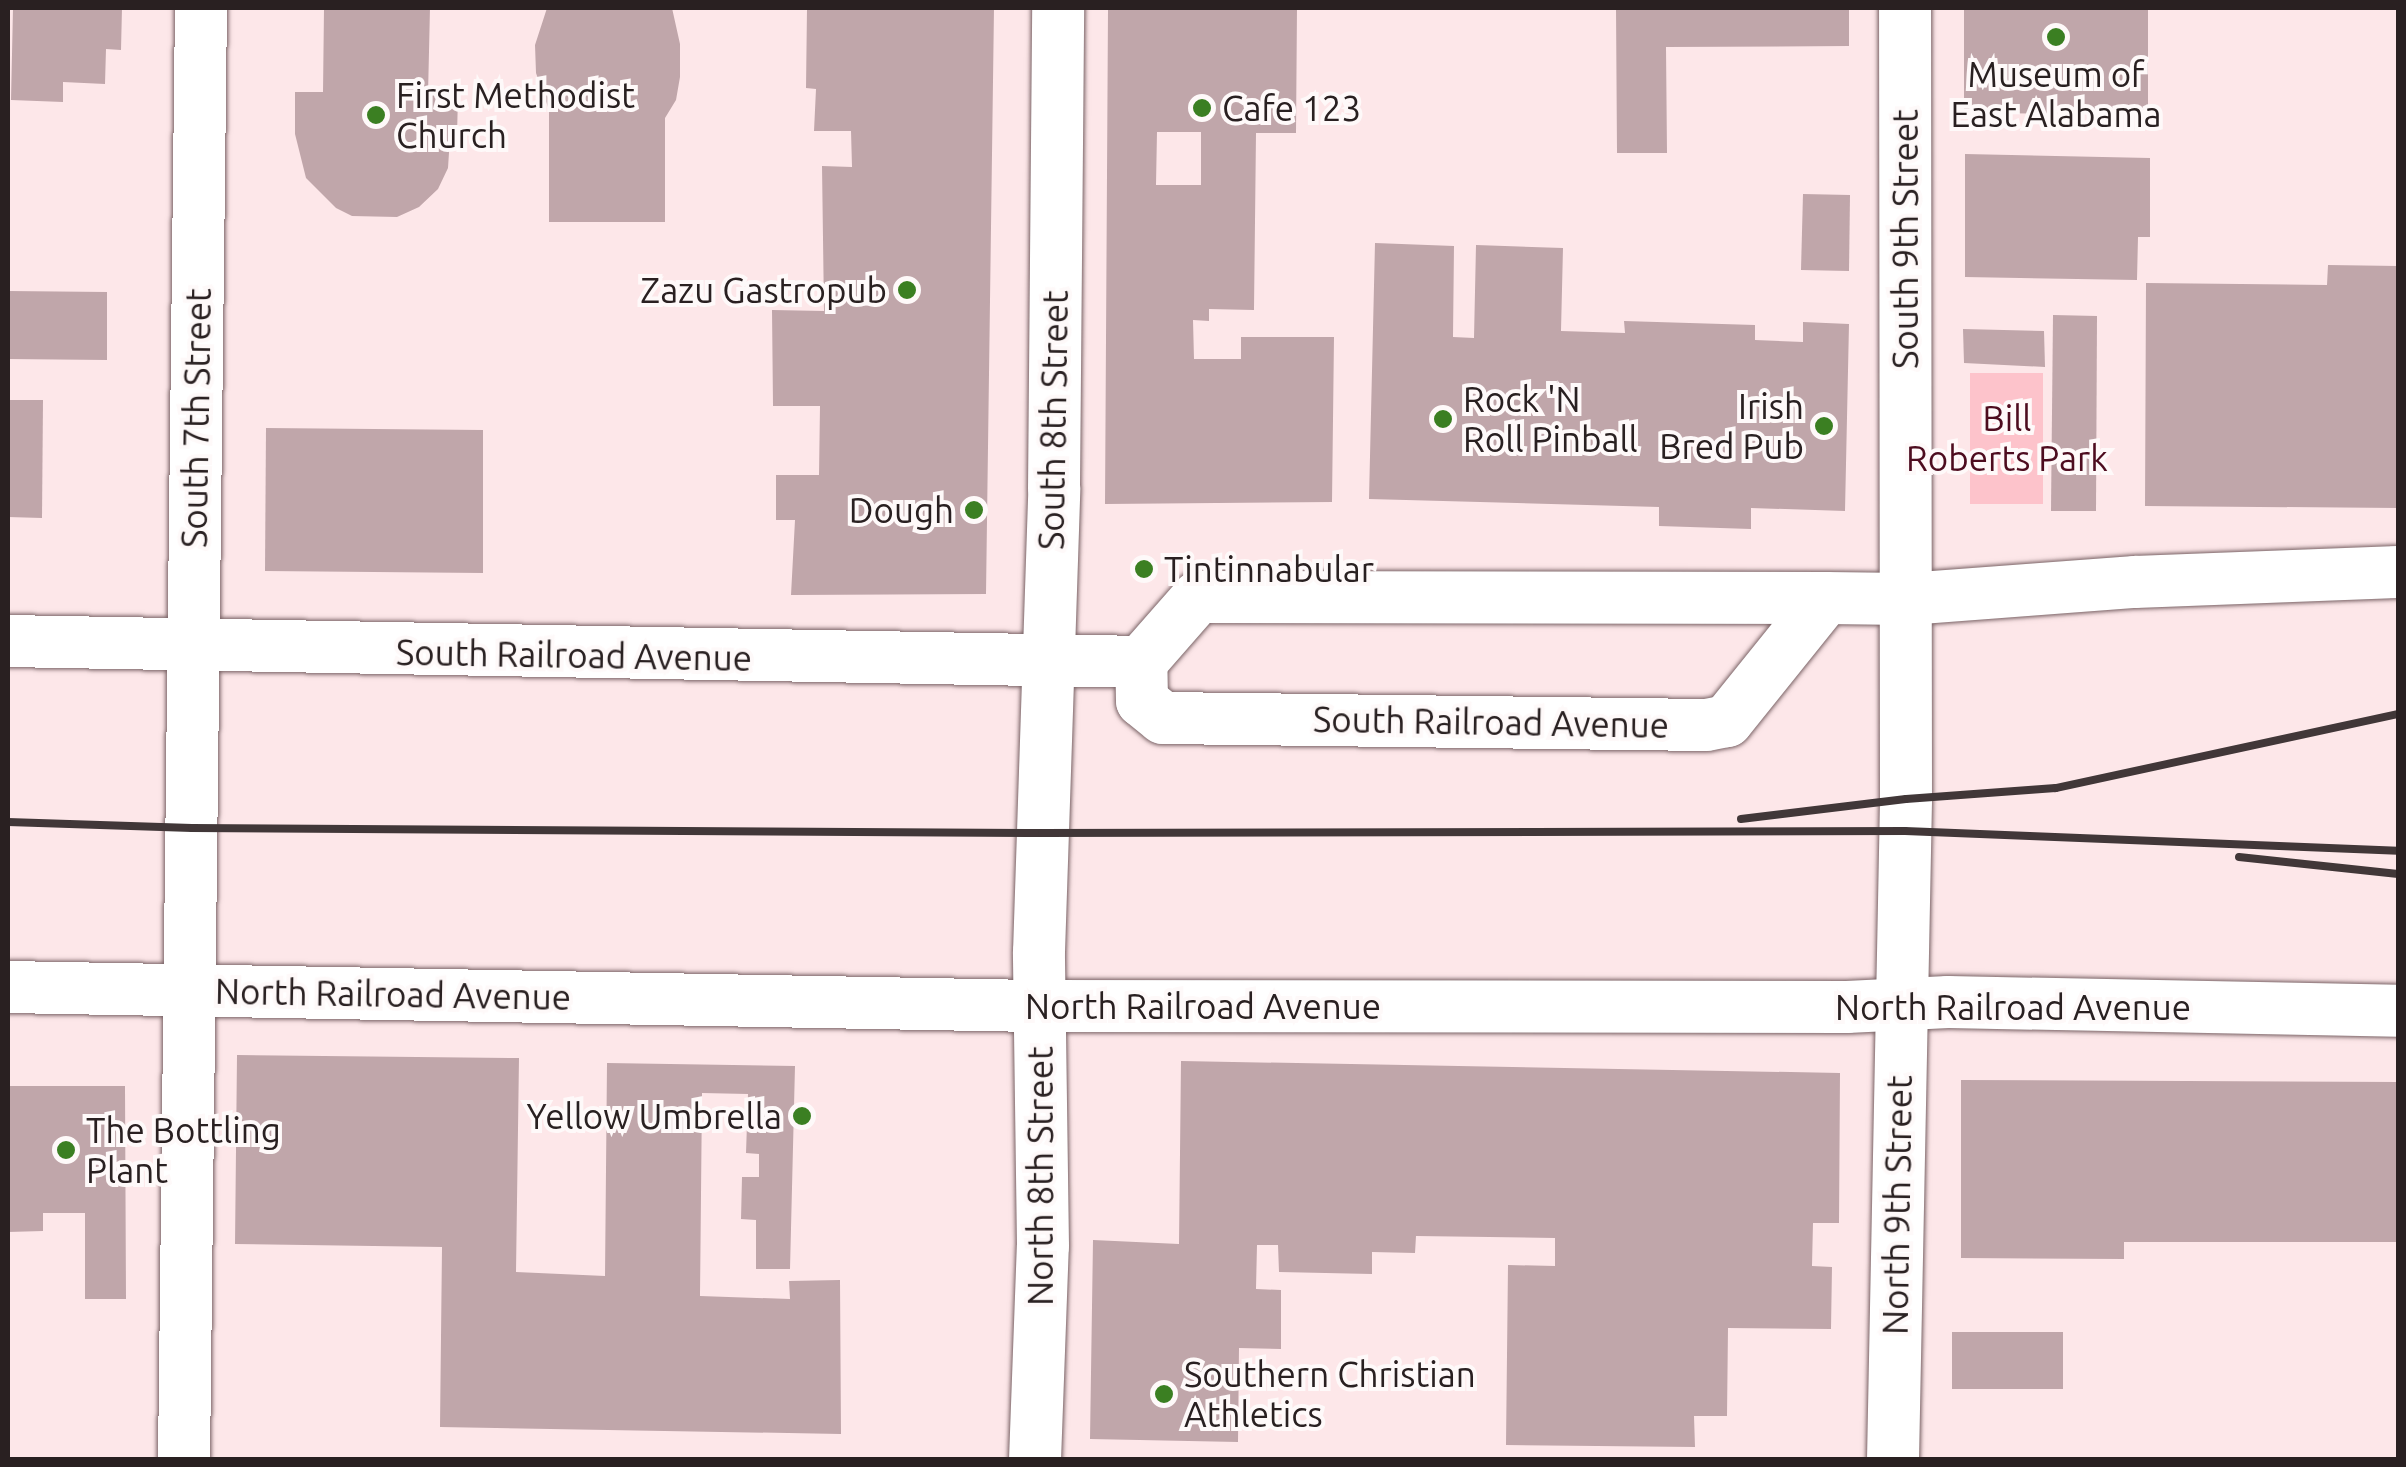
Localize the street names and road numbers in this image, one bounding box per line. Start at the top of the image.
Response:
street label: South 9th Street [1884,109,1926,369]
street label: South 7th Street [173,288,219,548]
street label: South 8th Street [1030,290,1076,550]
street label: South Railroad Avenue [396,631,752,679]
street label: South Railroad Avenue [1313,698,1669,746]
street label: North Railroad Avenue [215,970,571,1018]
street label: North Railroad Avenue [1025,985,1381,1027]
street label: North Railroad Avenue [1835,986,2191,1028]
street label: North 8th Street [1019,1046,1061,1306]
street label: North 9th Street [1874,1075,1920,1335]

